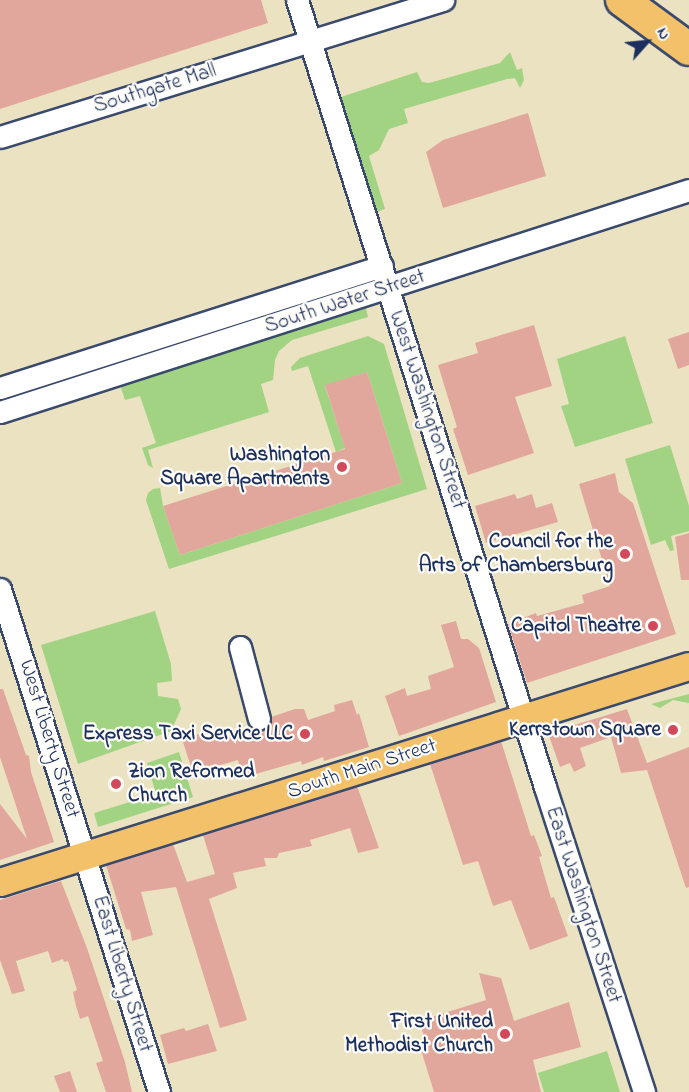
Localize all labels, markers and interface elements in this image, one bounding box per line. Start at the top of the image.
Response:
north arrow [617,12,677,72]
text: N [650,24,676,44]
street label: Southgate Mall [91,58,219,120]
street label: South Water Street [262,264,428,340]
street label: West Washington Street [383,308,471,512]
place label: Washington Square Apartments [160,442,330,492]
marker: Washington Square Apartments [335,460,349,474]
place label: Council for the Arts of Chambersburg [419,529,613,579]
marker: Council for the Arts of Chambersburg [618,547,632,561]
place label: Capitol Theatre [511,613,641,639]
marker: Capitol Theatre [646,619,660,633]
street label: West Liberty Street [13,657,85,821]
place label: Kerrstown Square [509,717,661,743]
place label: Express Taxi Service LLC [83,721,293,747]
marker: Kerrstown Square [666,723,680,737]
marker: Express Taxi Service LLC [298,727,312,741]
street label: South Main Street [284,733,440,805]
place label: Zion Reformed Church [128,759,255,809]
marker: Zion Reformed Church [109,777,123,791]
street label: East Washington Street [539,803,627,1007]
street label: East Liberty Street [86,893,158,1055]
place label: First United Methodist Church [345,1009,493,1059]
marker: First United Methodist Church [498,1027,512,1041]

